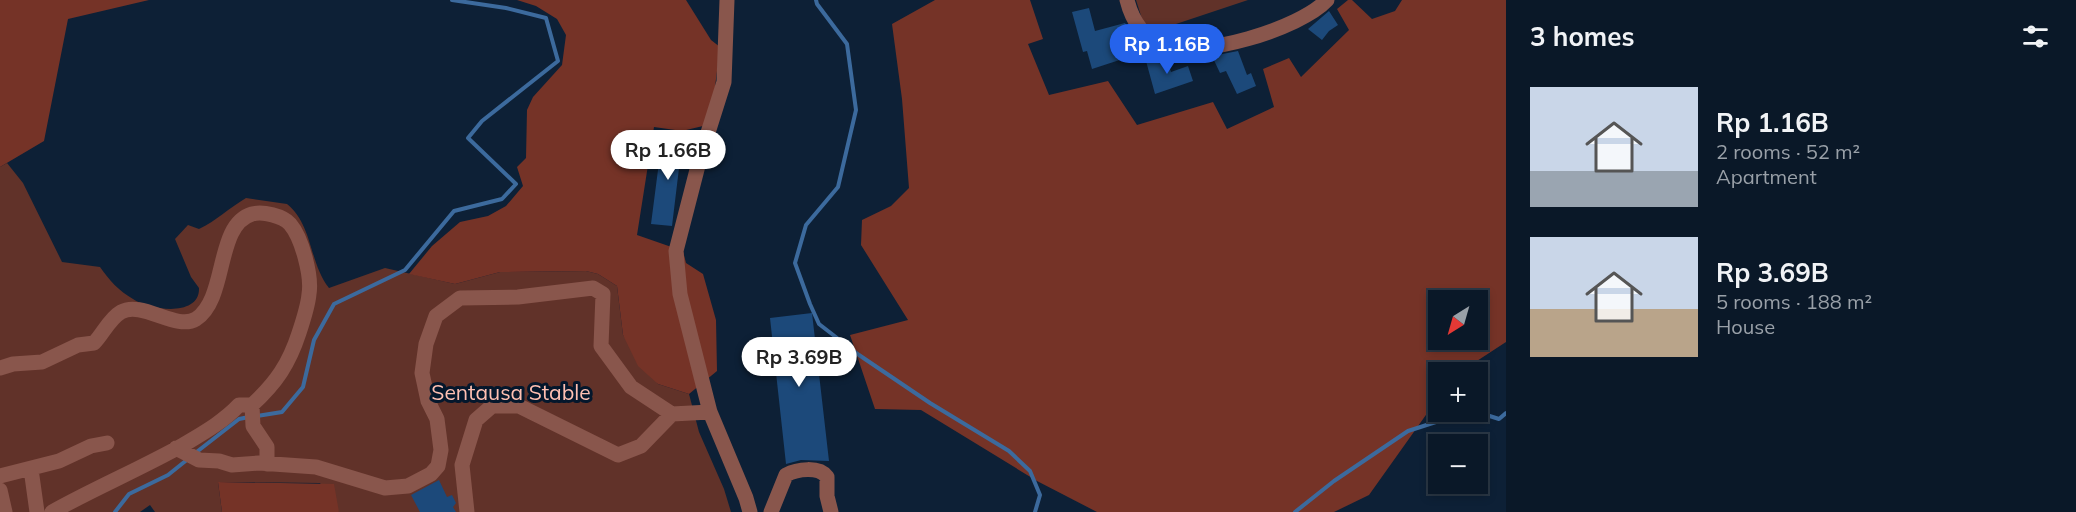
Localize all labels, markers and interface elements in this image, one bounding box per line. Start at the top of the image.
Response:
text: 3 homes [1530,20,1634,53]
icon: filters [2019,20,2052,53]
pin: Rp 1.16B [1105,24,1229,75]
text: Rp 1.16B [1124,31,1210,56]
text: Rp 1.16B [1716,106,1829,139]
icon: home [1578,111,1650,183]
pin: Rp 1.66B [606,130,730,181]
text: Rp 1.66B [625,137,711,162]
text: 2 rooms · 52 m² [1716,139,1860,164]
text: Apartment [1716,164,1817,189]
text: Rp 3.69B [1716,256,1829,289]
icon: home [1578,261,1650,333]
text: 5 rooms · 188 m² [1716,289,1872,314]
north arrow [1428,290,1488,350]
map controls [1428,290,1488,494]
text: House [1716,314,1775,339]
pin: Rp 3.69B [737,337,861,388]
text: Rp 3.69B [756,344,842,369]
button: + [1428,362,1488,422]
park label: Sentausa Stable [431,379,591,405]
button: − [1428,434,1488,494]

